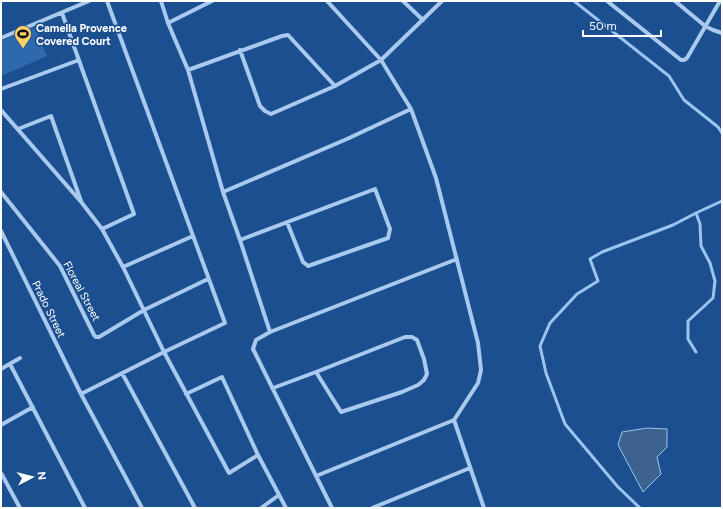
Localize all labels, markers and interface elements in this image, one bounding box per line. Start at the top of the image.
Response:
scale bar [583,12,661,38]
text: 50 m [589,19,617,33]
place label: Camella Provence Covered Court [36,22,127,48]
sports icon: Camella Provence Covered Court [13,24,33,49]
street label: Floreal Street [60,259,103,323]
street label: Prado Street [29,279,68,340]
north arrow [12,457,52,497]
text: N [34,471,48,481]

